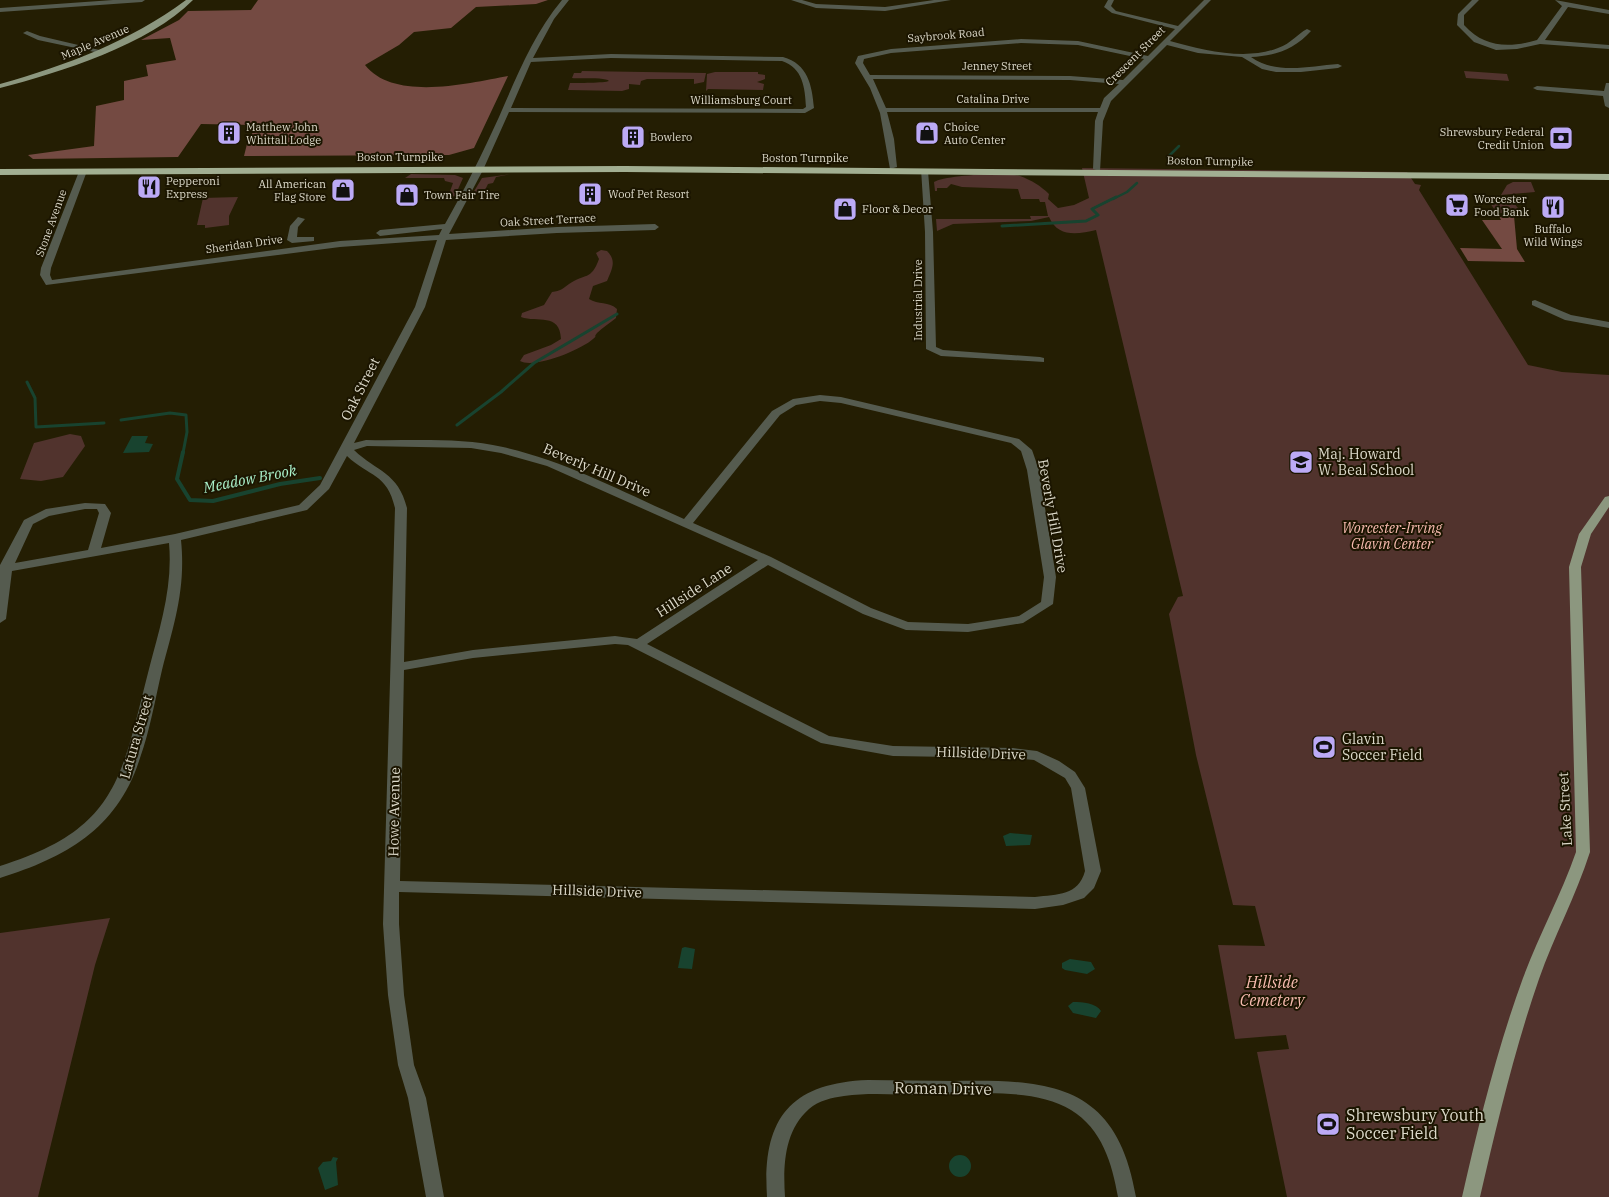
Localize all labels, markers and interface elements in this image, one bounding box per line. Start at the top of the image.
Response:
street label: Maple Avenue [59,21,131,63]
street label: Crescent Street [1102,23,1168,89]
street label: Saybrook Road [907,25,985,45]
street label: Jenney Street [962,59,1032,73]
street label: Catalina Drive [957,92,1030,106]
street label: Williamsburg Court [690,93,792,107]
building icon: Matthew John Whittall Lodge [216,120,242,146]
place label: Matthew John Whittall Lodge [246,120,321,147]
shop icon: Choice Auto Center [914,120,940,146]
place label: Choice Auto Center [944,120,1006,147]
building icon: Bowlero [620,124,646,150]
place label: Shrewsbury Federal Credit Union [1440,125,1544,152]
bank icon: Shrewsbury Federal Credit Union [1548,125,1574,151]
place label: Bowlero [650,130,692,144]
street label: Boston Turnpike [357,150,443,164]
street label: Boston Turnpike [762,151,848,165]
street label: Boston Turnpike [1167,153,1253,169]
restaurant icon: Pepperoni Express [136,174,162,200]
place label: Pepperoni Express [166,174,220,201]
place label: All American Flag Store [258,177,326,204]
shop icon: All American Flag Store [330,177,356,203]
building icon: Woof Pet Resort [577,181,603,207]
shop icon: Town Fair Tire [394,182,420,208]
street label: Stone Avenue [32,187,70,259]
place label: Woof Pet Resort [608,187,690,201]
place label: Town Fair Tire [424,188,500,202]
supermarket icon: Worcester Food Bank [1444,192,1470,218]
place label: Worcester Food Bank [1474,192,1530,219]
restaurant icon: Buffalo Wild Wings [1540,194,1566,220]
shop icon: Floor & Decor [832,196,858,222]
place label: Floor & Decor [862,202,933,216]
street label: Oak Street Terrace [500,210,596,230]
place label: Buffalo Wild Wings [1524,222,1582,249]
street label: Sheridan Drive [205,232,283,256]
street label: Industrial Drive [911,259,925,341]
street label: Oak Street [336,354,384,424]
street label: Beverly Hill Drive [540,439,654,501]
place label: Maj. Howard W. Beal School [1318,445,1414,479]
school or university icon: Maj. Howard W. Beal School [1288,449,1314,475]
street label: Beverly Hill Drive [1034,458,1072,574]
water label: Meadow Brook [201,460,298,497]
park label: Worcester-Irving Glavin Center [1342,519,1443,553]
street label: Hillside Lane [653,559,735,621]
street label: Latura Street [116,693,156,781]
place label: Glavin Soccer Field [1342,730,1423,764]
sports icon: Glavin Soccer Field [1311,734,1337,760]
street label: Hillside Drive [936,742,1026,764]
street label: Howe Avenue [384,767,404,857]
street label: Lake Street [1554,772,1576,846]
street label: Hillside Drive [552,880,642,902]
park label: Hillside Cemetery [1240,972,1306,1010]
street label: Roman Drive [894,1077,992,1099]
place label: Shrewsbury Youth Soccer Field [1346,1105,1484,1143]
sports icon: Shrewsbury Youth Soccer Field [1315,1111,1341,1137]

